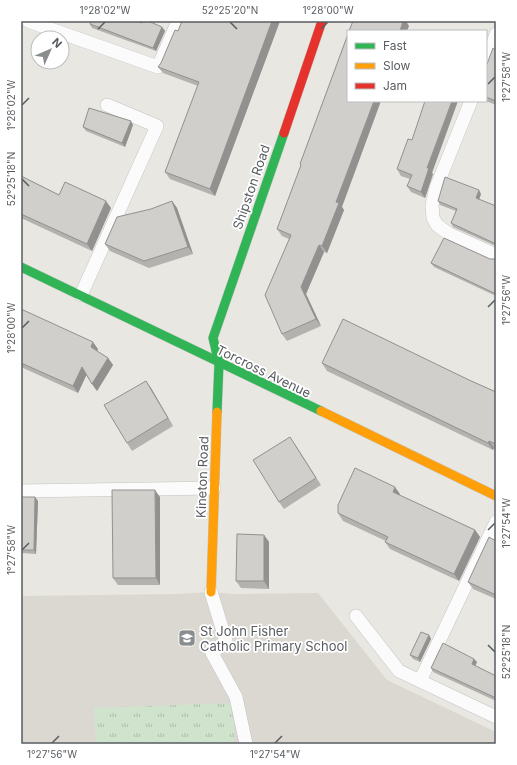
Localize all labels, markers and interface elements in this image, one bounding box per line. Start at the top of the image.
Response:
text: 1°28'02"W [80,4,131,16]
text: 52°25'20"N [202,4,258,16]
text: 1°28'00"W [302,4,354,16]
north arrow [30,30,70,70]
legend [347,30,487,102]
text: N [49,35,65,51]
text: Fast [383,38,407,53]
text: 1°27'58"W [500,52,512,102]
text: Slow [383,58,411,73]
text: Jam [383,78,407,93]
text: 1°28'02"W [5,79,17,130]
street label: Shipston Road [229,142,273,232]
text: 52°25'18"N [5,152,17,206]
text: 1°27'56"W [500,275,512,325]
text: 1°28'00"W [5,302,17,354]
street label: Torcross Avenue [214,341,314,401]
street label: Kineton Road [193,436,211,518]
text: 1°27'54"W [500,498,512,548]
text: 1°27'58"W [5,525,17,575]
place label: St John Fisher Catholic Primary School [200,623,347,654]
text: 52°25'18"N [500,625,512,679]
school or university icon: St John Fisher Catholic Primary School [177,628,197,648]
text: 1°27'56"W [27,748,77,760]
text: 1°27'54"W [250,748,300,760]

